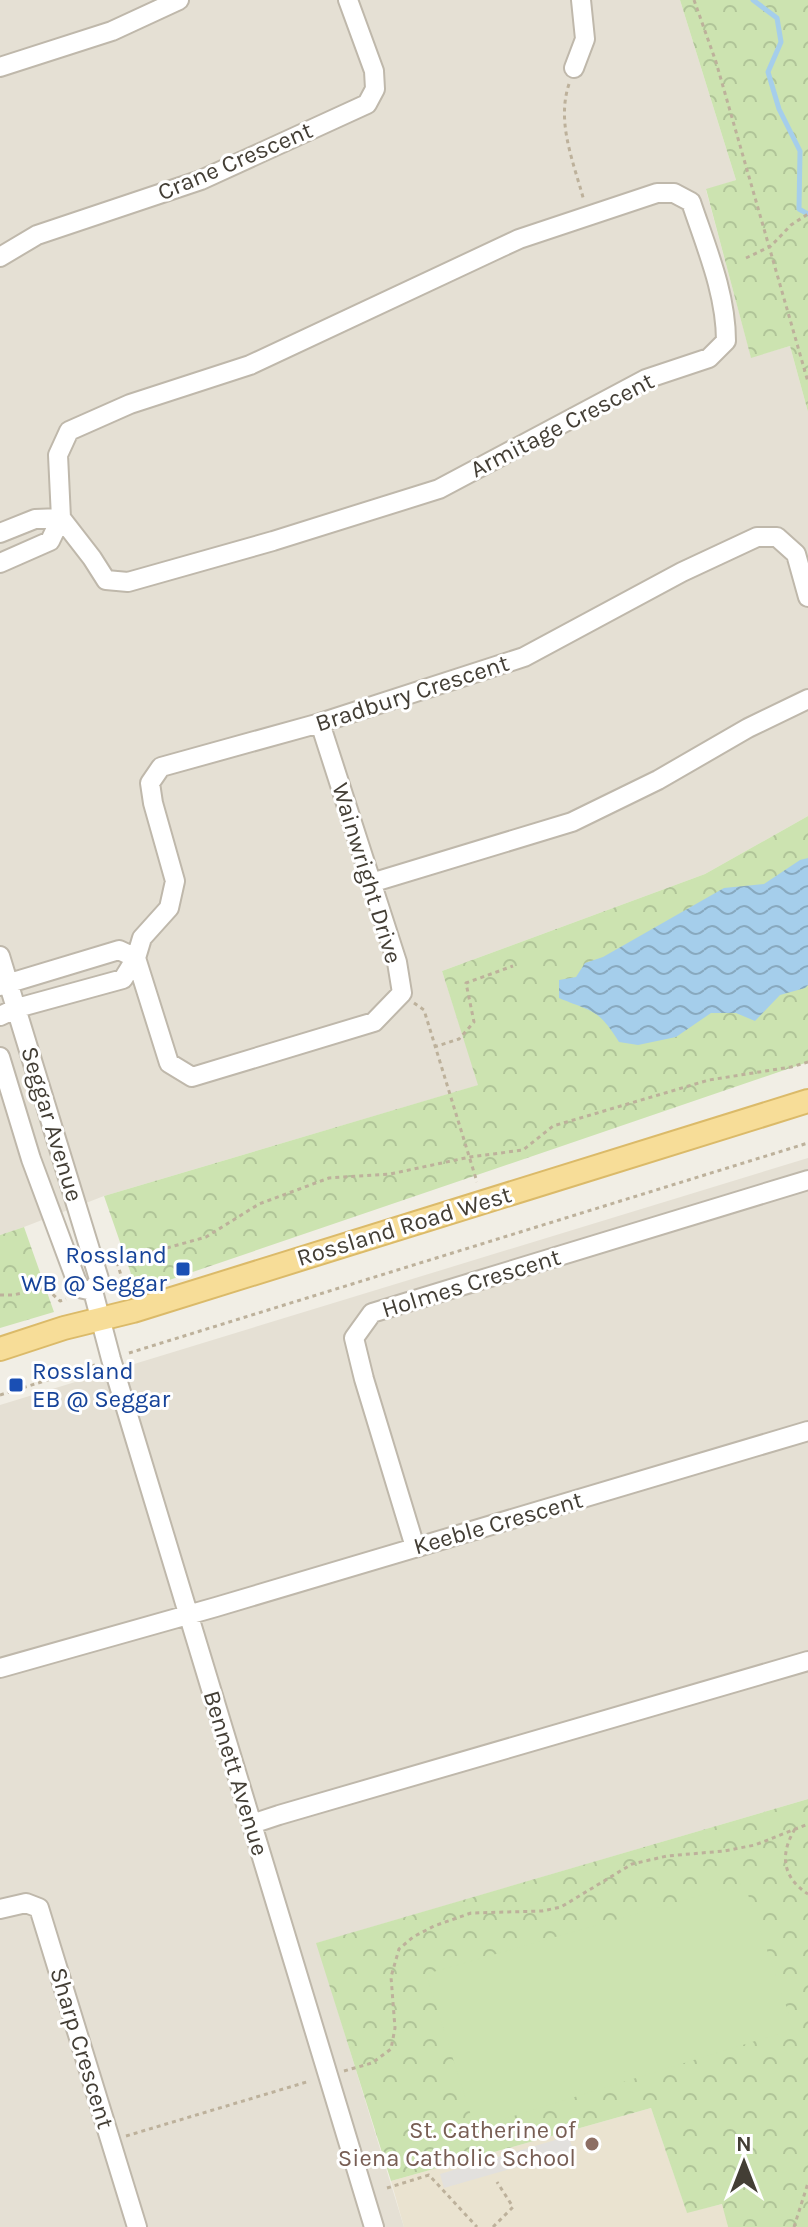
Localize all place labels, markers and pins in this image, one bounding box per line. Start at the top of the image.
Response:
place label: Rossland WB @ Seggar [21,1241,167,1297]
marker: Rossland WB @ Seggar [174,1260,192,1278]
place label: Rossland EB @ Seggar [32,1357,170,1413]
marker: Rossland EB @ Seggar [7,1376,25,1394]
place label: St. Catherine of Siena Catholic School [338,2116,577,2172]
marker: St. Catherine of Siena Catholic School [583,2135,601,2153]

